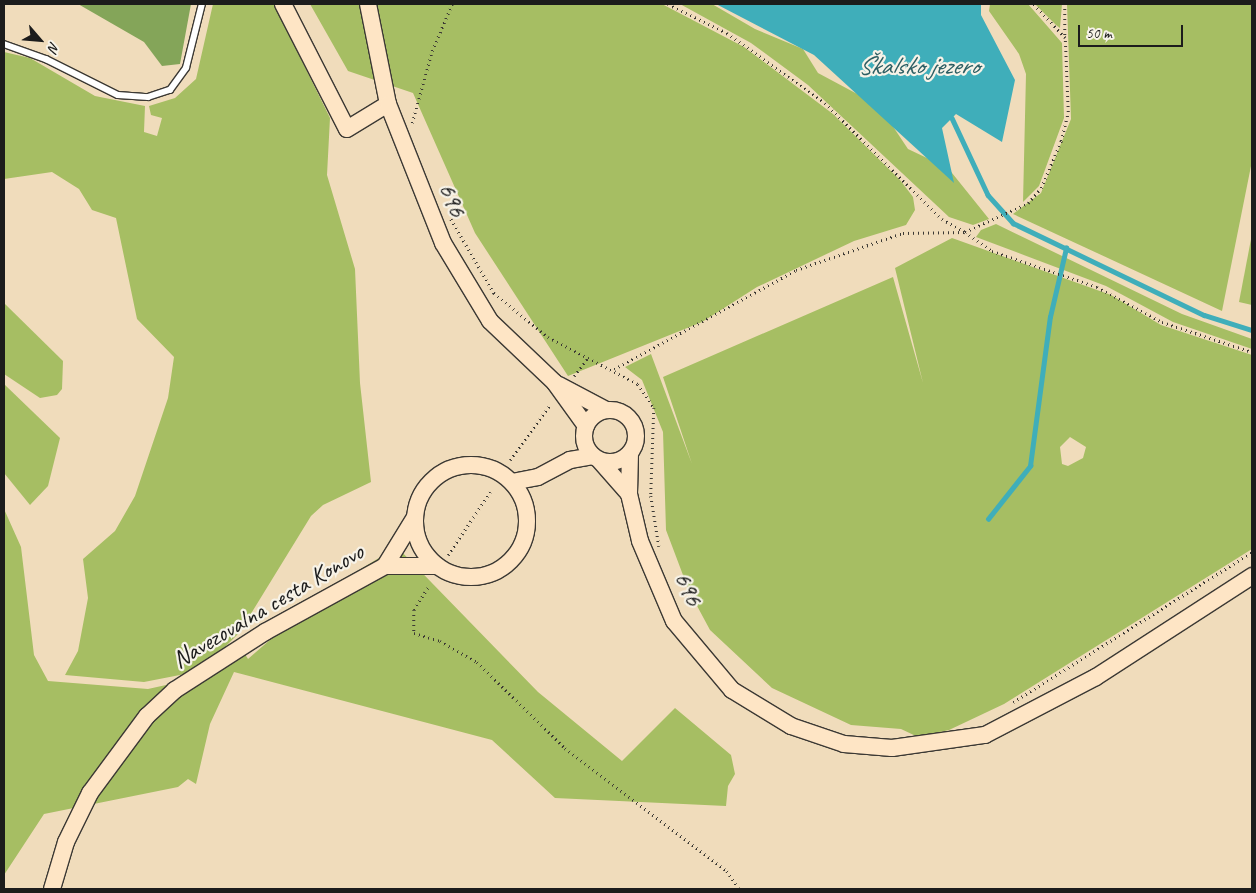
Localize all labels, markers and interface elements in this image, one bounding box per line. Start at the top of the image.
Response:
north arrow [15,15,65,65]
scale bar [1081,15,1186,47]
text: 50 m [1086,24,1112,43]
text: N [44,39,63,55]
water label: Škalsko jezero [858,50,978,82]
street label: 696 [432,179,472,221]
street label: Navezovalna cesta Konovo [168,537,368,675]
street label: 696 [667,567,709,611]

